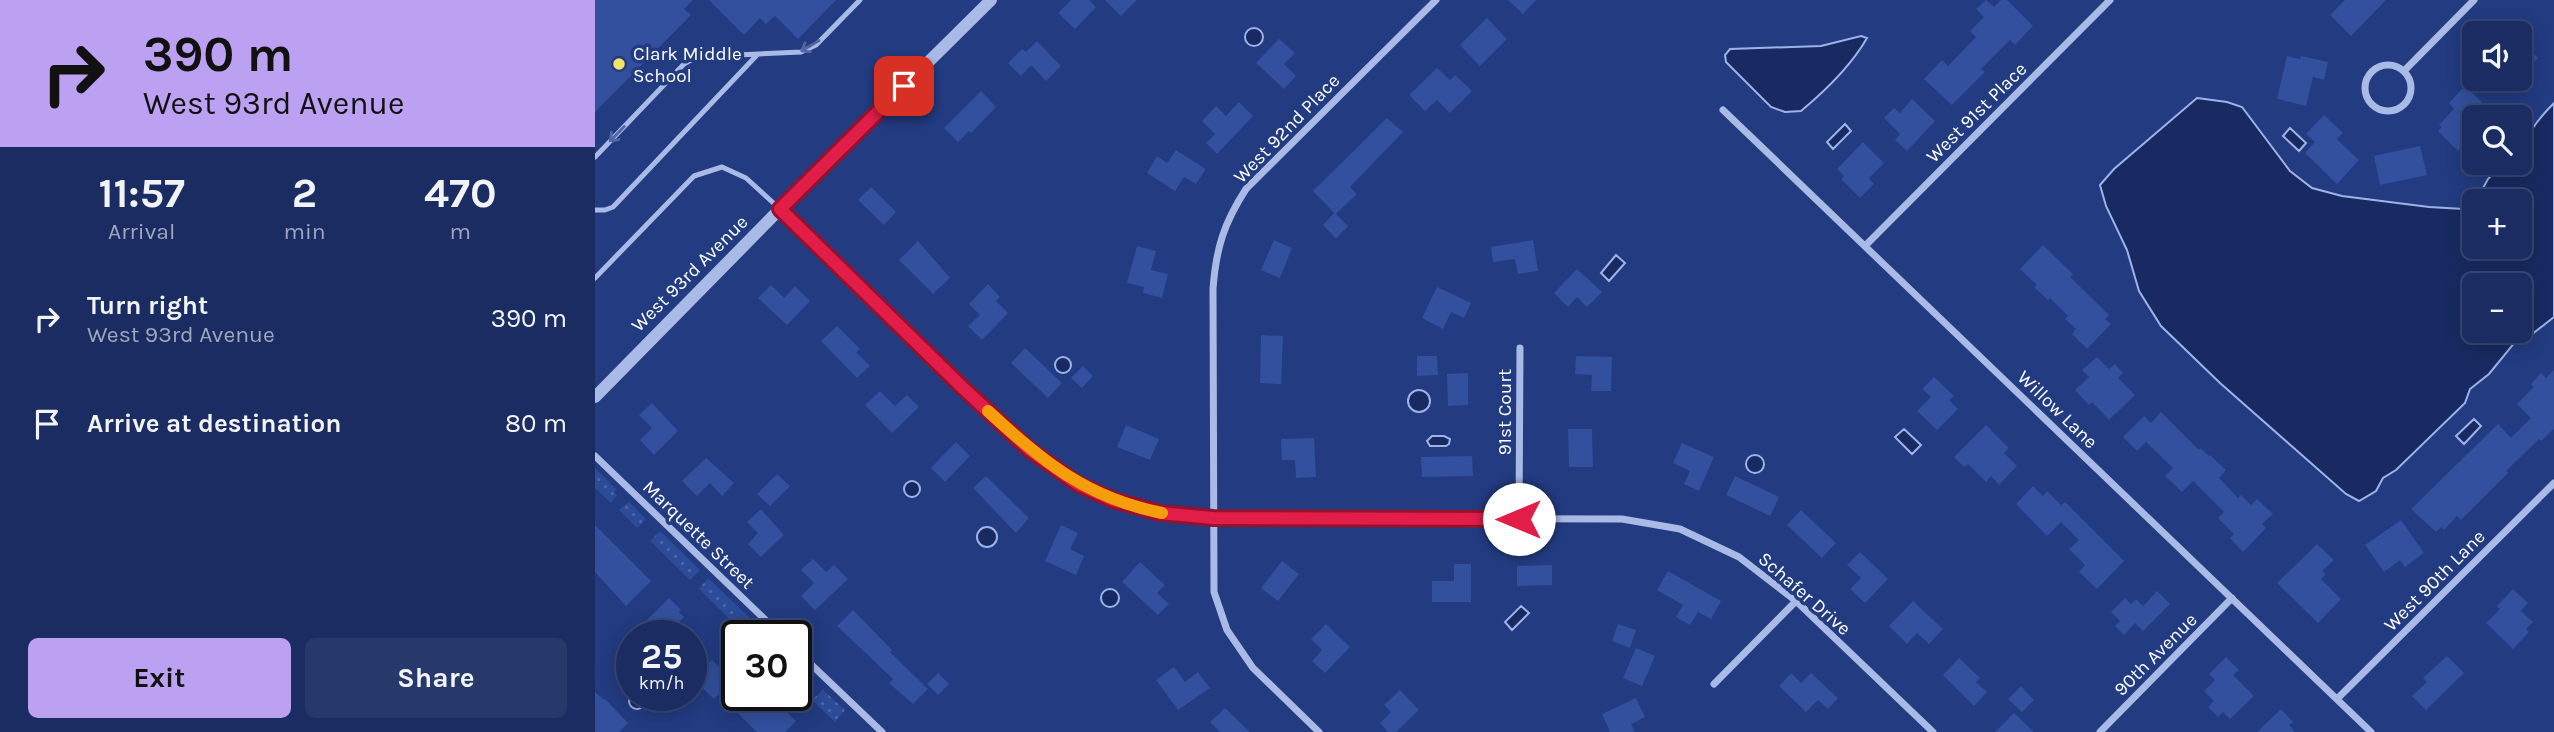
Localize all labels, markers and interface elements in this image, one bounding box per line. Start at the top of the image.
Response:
map controls [2462,21,2532,343]
button: sound [2462,21,2532,91]
text: 390 m [143,26,293,83]
icon: right [28,28,119,119]
one-way arrow [801,39,821,53]
place label: Clark Middle School [633,43,742,87]
marker: Clark Middle School [611,56,627,72]
pin [874,56,934,116]
street label: West 91st Place [1922,58,2031,167]
icon: arrive [885,67,923,105]
street label: West 92nd Place [1229,70,1344,188]
text: West 93rd Avenue [143,85,404,122]
button: search [2462,105,2532,175]
one-way arrow [608,125,625,142]
text: 11:57 [98,168,185,218]
text: 2 [292,168,317,218]
text: 470 [424,168,497,218]
button: + [2462,189,2532,259]
street label: West 93rd Avenue [627,211,752,336]
text: Arrival [108,218,175,245]
text: min [283,218,326,245]
text: m [450,218,471,245]
button: − [2462,273,2532,343]
text: Turn right [87,290,208,321]
icon: right [28,300,66,338]
text: 390 m [491,303,567,334]
text: West 93rd Avenue [87,321,275,348]
street label: Willow Lane [2013,366,2102,453]
street label: 91st Court [1494,369,1516,455]
icon: arrive [28,405,66,443]
text: Arrive at destination [87,408,341,439]
text: 80 m [505,408,567,439]
street label: Marquette Street [638,476,759,594]
position arrow [1482,482,1556,556]
street label: West 90th Lane [2380,526,2490,636]
street label: Schafer Drive [1754,548,1855,640]
street label: 90th Avenue [2110,609,2202,701]
speed limit sign: 30 [721,620,812,711]
text: 25 [641,636,682,677]
button: Exit [28,638,291,718]
button: Share [305,638,567,718]
text: km/h [639,672,684,694]

